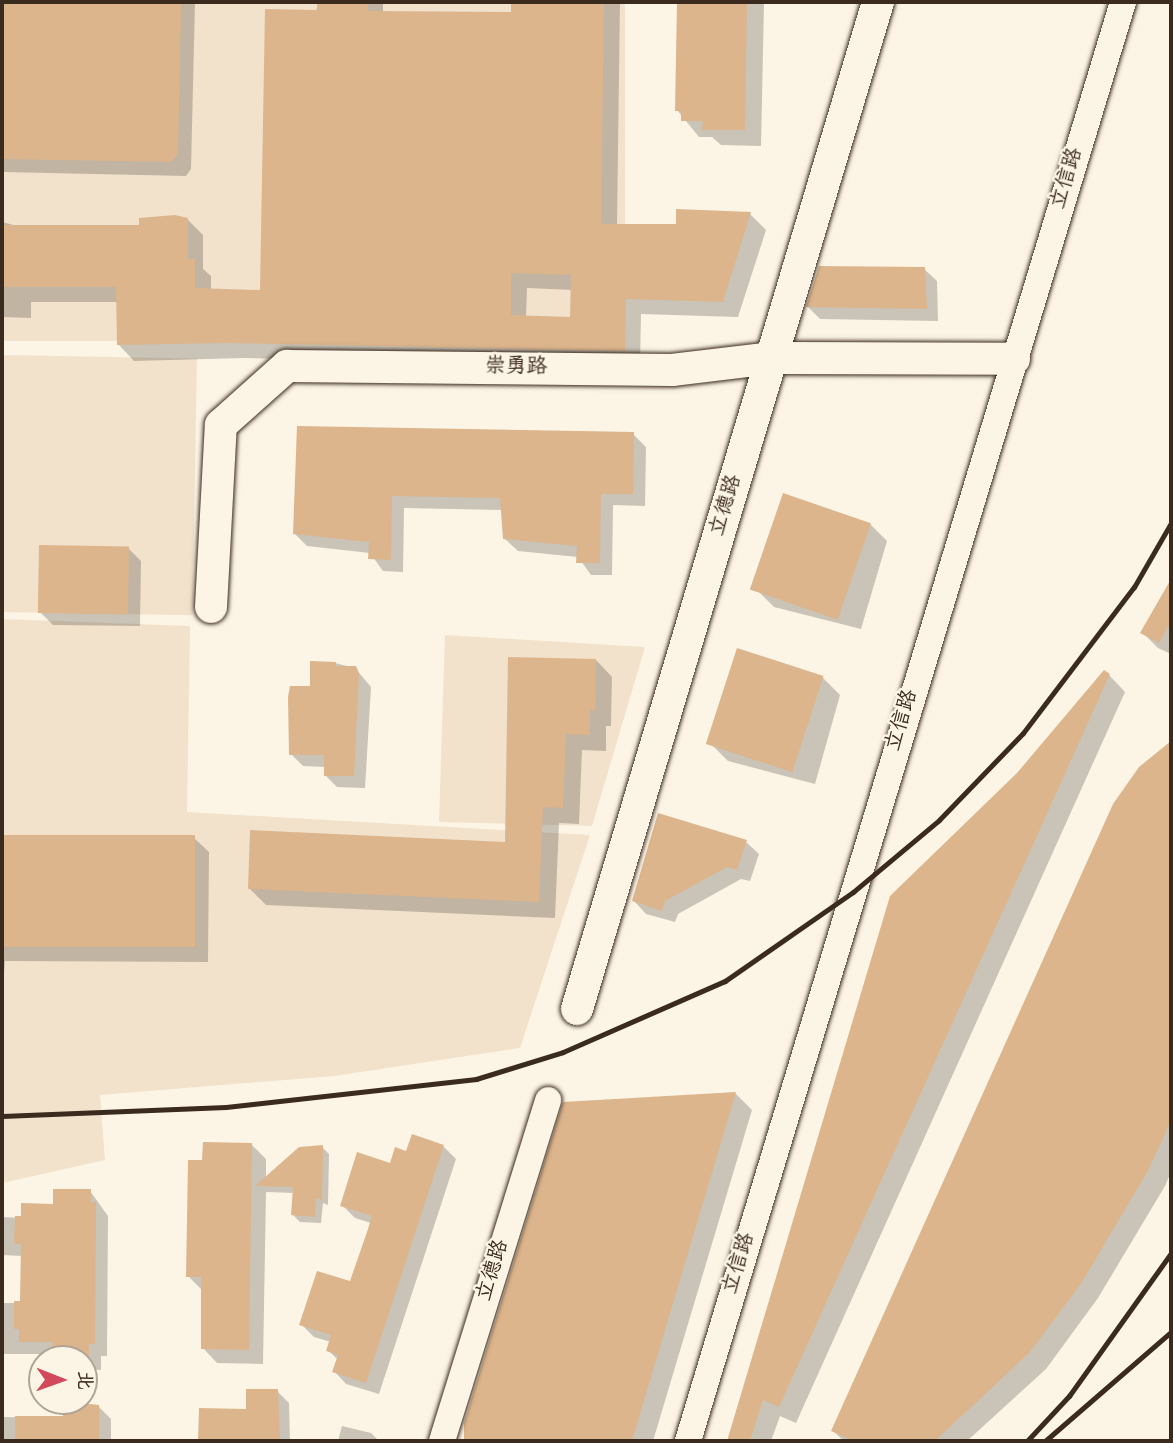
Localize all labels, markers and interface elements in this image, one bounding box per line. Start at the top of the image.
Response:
street label: 立信路 [1048,145,1090,213]
street label: 崇勇路 [484,356,548,382]
street label: 立德路 [707,472,749,540]
street label: 立信路 [883,687,925,755]
street label: 立信路 [720,1230,762,1298]
street label: 立德路 [474,1237,516,1305]
north arrow [28,1345,98,1415]
text: 北 [71,1371,94,1390]

